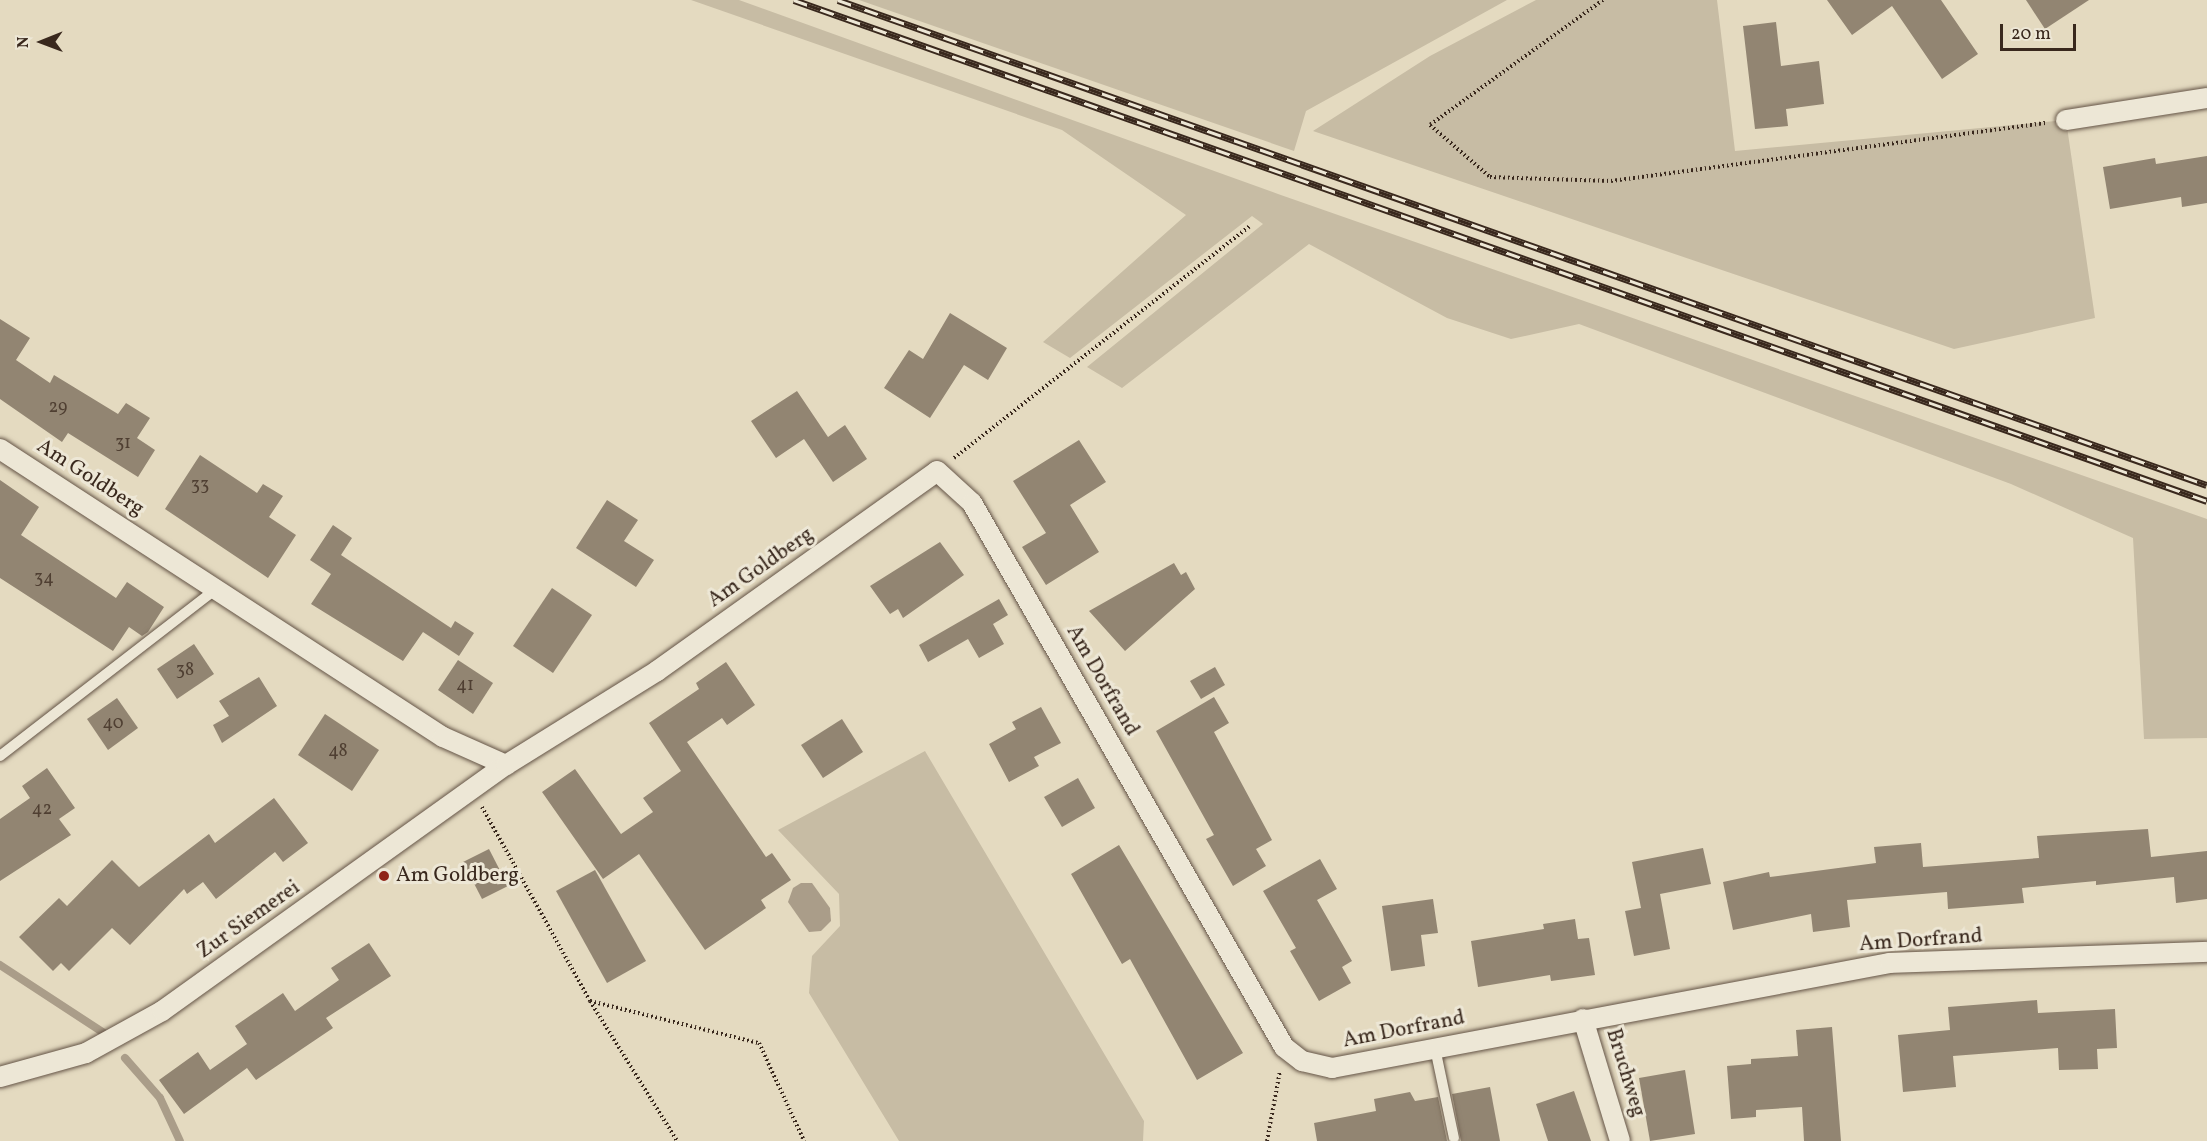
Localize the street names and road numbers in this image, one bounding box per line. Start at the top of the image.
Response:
street label: Am Goldberg [32,434,148,522]
street label: Am Goldberg [703,522,819,614]
street label: Am Dorfrand [1060,621,1144,741]
street label: Zur Siemerei [193,875,305,965]
street label: Am Dorfrand [1858,924,1984,958]
street label: Am Dorfrand [1341,1006,1467,1054]
street label: Bruchweg [1600,1026,1650,1120]

